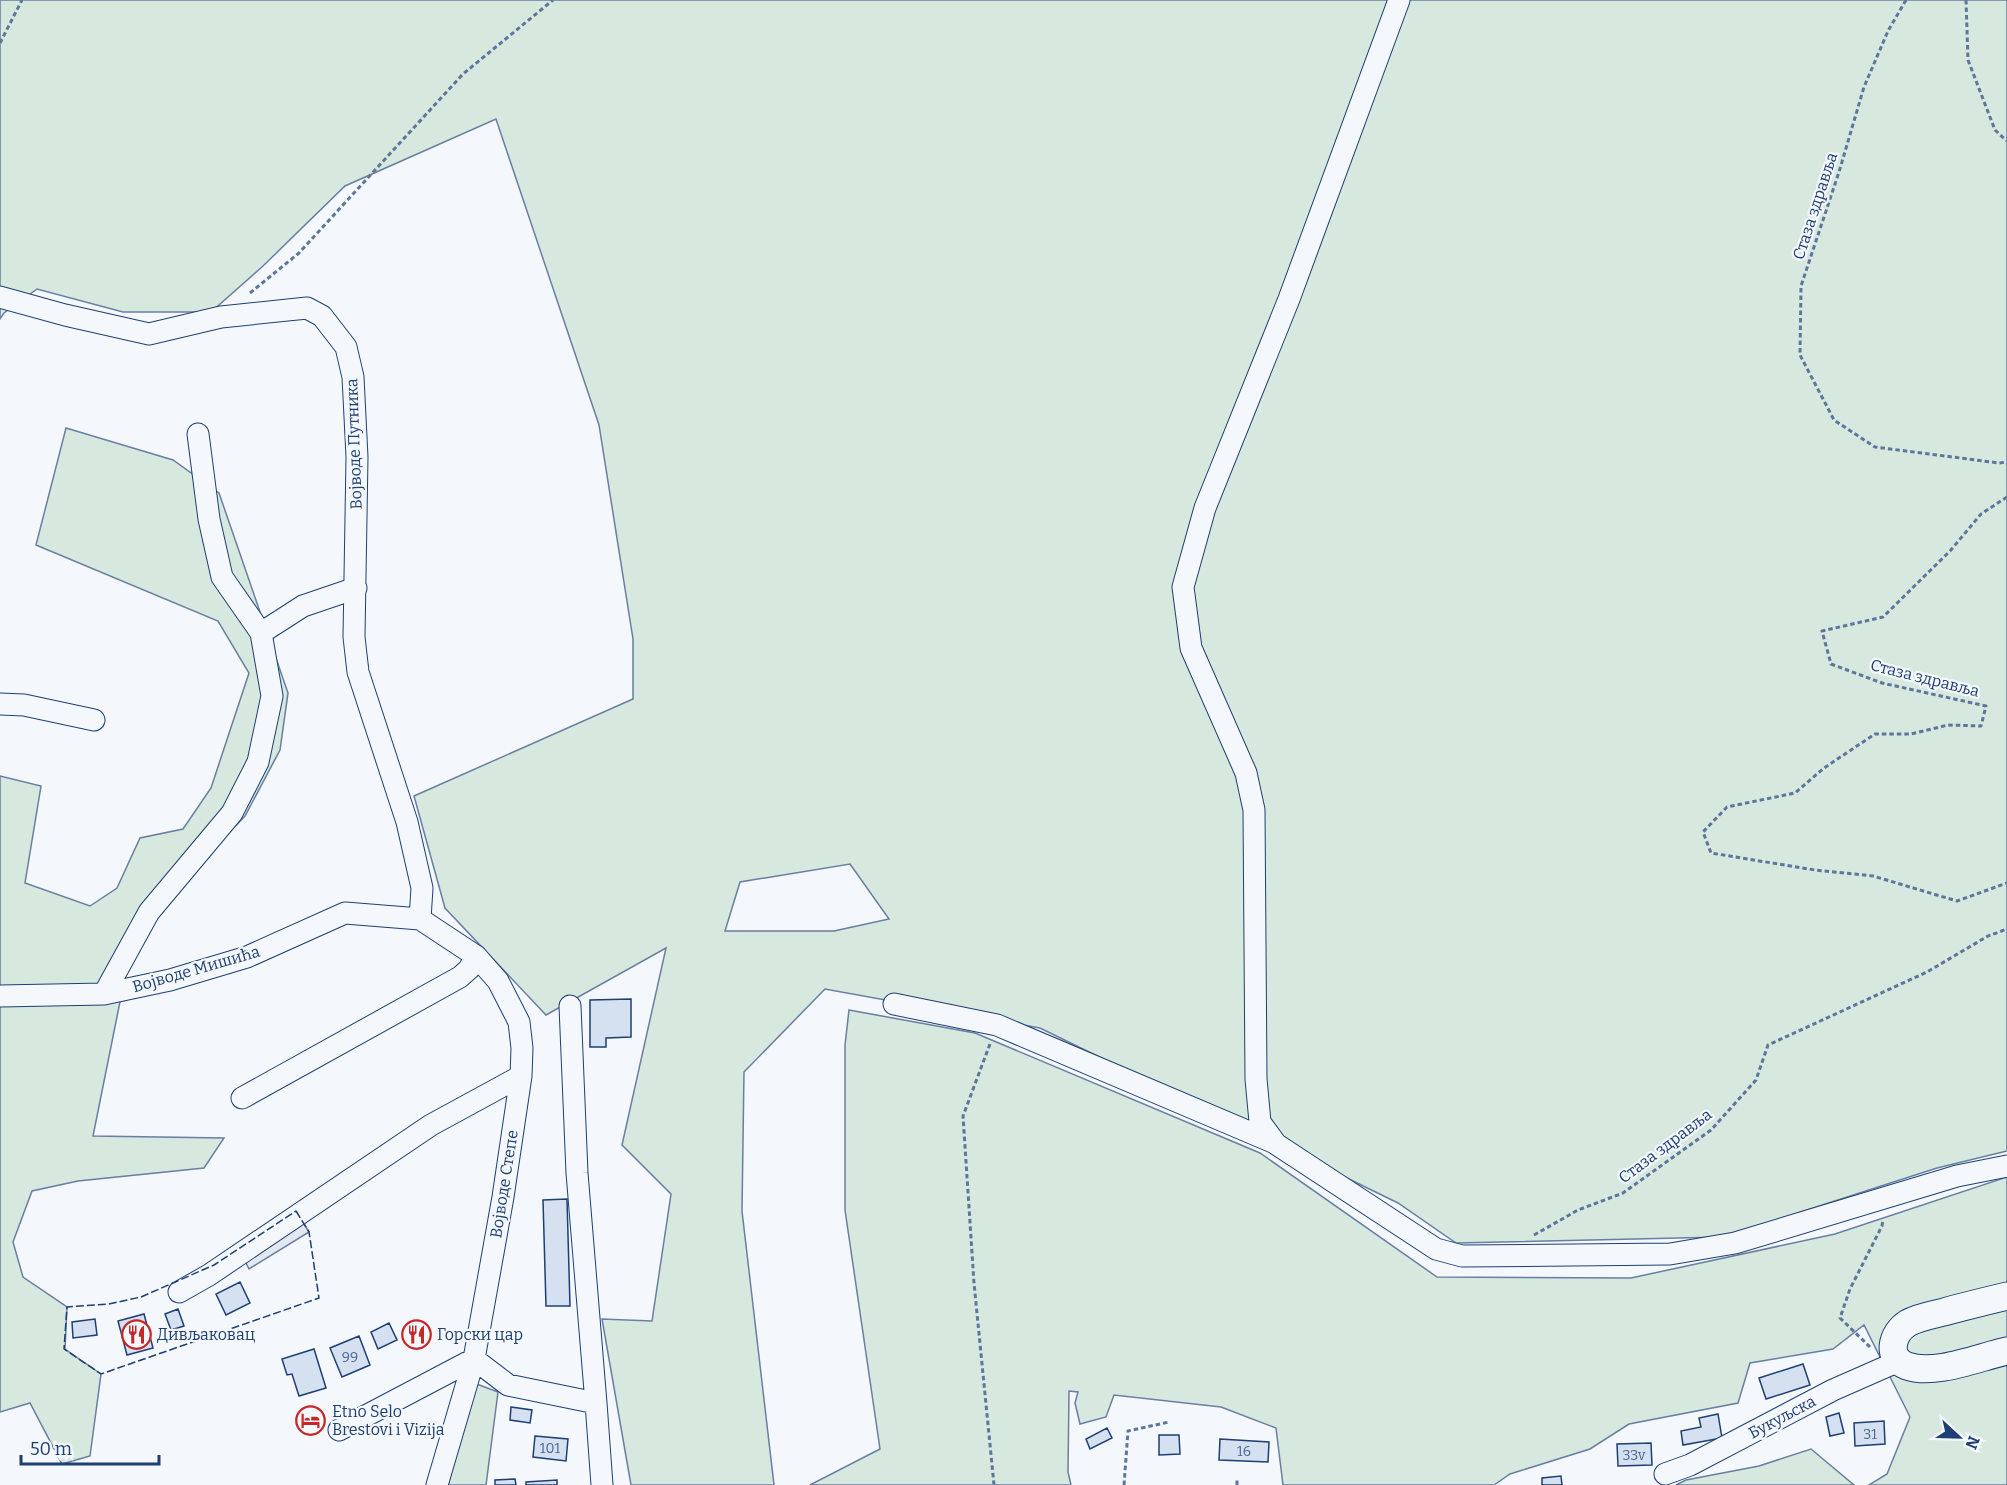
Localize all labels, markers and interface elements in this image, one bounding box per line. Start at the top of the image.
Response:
street label: Стаза здравља [1789,150,1841,262]
street label: Војводе Путника [342,378,366,510]
street label: Стаза здравља [1869,655,1982,701]
street label: Војводе Мишића [130,942,262,996]
street label: Стаза здравља [1615,1105,1715,1187]
street label: Војводе Степе [486,1129,522,1239]
restaurant icon: Дивљаковац [120,1318,152,1350]
restaurant icon: Горски цар [400,1318,432,1350]
place label: Дивљаковац [157,1325,256,1344]
place label: Горски цар [437,1325,523,1344]
house number: 99 [342,1349,358,1366]
street label: Букуљска [1745,1391,1819,1443]
place label: Etno Selo Brestovi i Vizija [332,1402,445,1439]
hotel icon: Etno Selo Brestovi i Vizija [295,1404,327,1436]
north arrow [1929,1407,1989,1467]
house number: 31 [1863,1426,1877,1443]
scale bar [21,1428,159,1466]
text: N [1961,1433,1984,1452]
text: 50 m [30,1438,72,1460]
house number: 101 [540,1440,560,1457]
house number: 16 [1237,1443,1251,1460]
house number: 33v [1623,1447,1646,1464]

